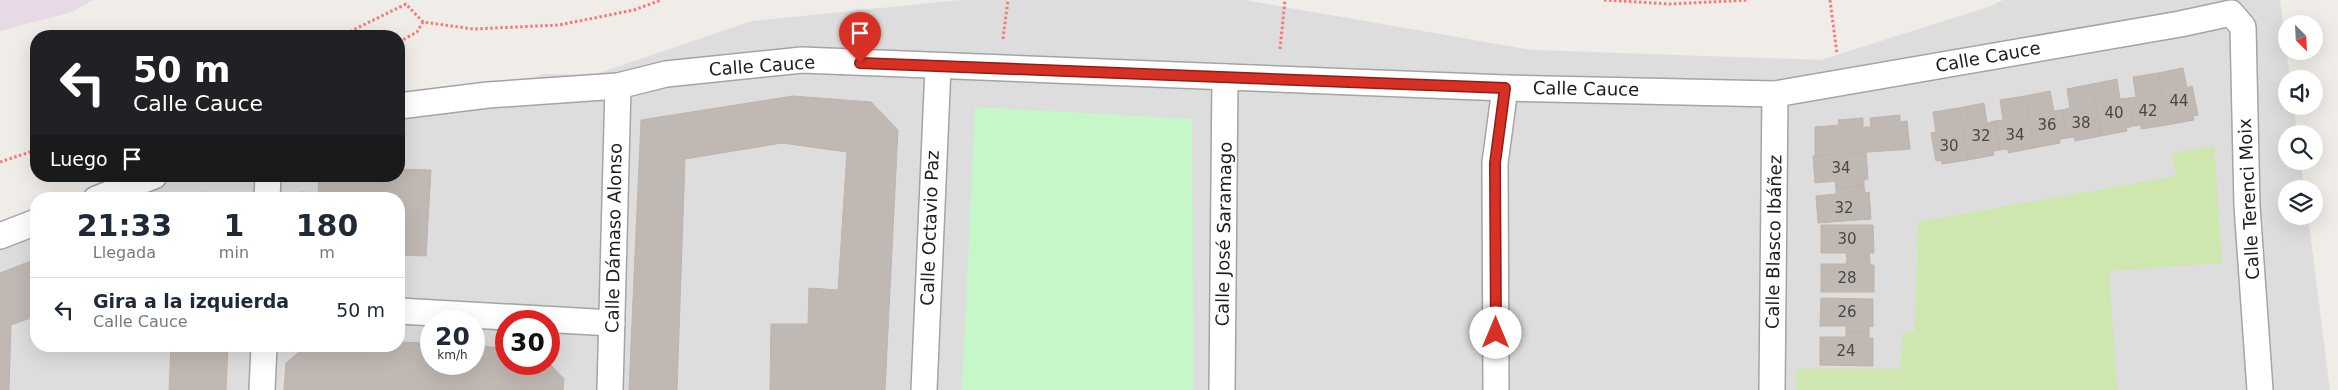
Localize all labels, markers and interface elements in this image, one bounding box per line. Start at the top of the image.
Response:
pin [839,12,881,63]
north arrow [2278,15,2322,60]
map controls [2278,15,2323,225]
icon: arrive [846,19,874,47]
street label: Calle Cauce [1934,37,2042,76]
icon: left [50,50,115,115]
text: 50 m [133,50,230,90]
street label: Calle Cauce [708,51,816,80]
button: sound [2278,70,2323,115]
street label: Calle Cauce [1533,77,1639,100]
text: Calle Cauce [133,91,263,116]
house number: 44 [2169,92,2189,110]
house number: 42 [2138,102,2158,120]
house number: 40 [2104,104,2124,122]
house number: 38 [2071,114,2091,132]
house number: 36 [2037,116,2057,134]
street label: Calle Terenci Moix [2234,117,2263,280]
button: search [2278,125,2323,170]
house number: 34 [2005,126,2025,144]
house number: 32 [1971,127,1991,145]
house number: 30 [1939,137,1959,155]
street label: Calle José Saramago [1211,141,1236,327]
street label: Calle Dámaso Alonso [601,143,626,333]
icon: arrive [118,145,146,173]
text: Luego [50,148,108,170]
street label: Calle Octavio Paz [916,150,943,306]
street label: Calle Blasco Ibáñez [1761,155,1786,329]
house number: 34 [1831,159,1851,177]
button: layers [2278,180,2323,225]
house number: 32 [1834,199,1854,217]
text: 21:33 [77,208,172,243]
text: 1 [223,208,244,243]
text: 180 [296,208,358,243]
house number: 30 [1837,230,1857,248]
text: Llegada [93,243,156,262]
text: min [219,243,249,262]
text: m [319,243,335,262]
house number: 28 [1837,269,1857,287]
text: Gira a la izquierda [93,290,289,312]
icon: left [50,296,78,324]
text: 50 m [336,299,385,321]
house number: 26 [1837,303,1857,321]
position arrow [1469,306,1521,358]
speed limit sign: 30 [495,310,560,375]
text: Calle Cauce [93,312,188,331]
text: 20 [435,322,470,351]
house number: 24 [1836,342,1856,360]
text: km/h [437,348,468,362]

